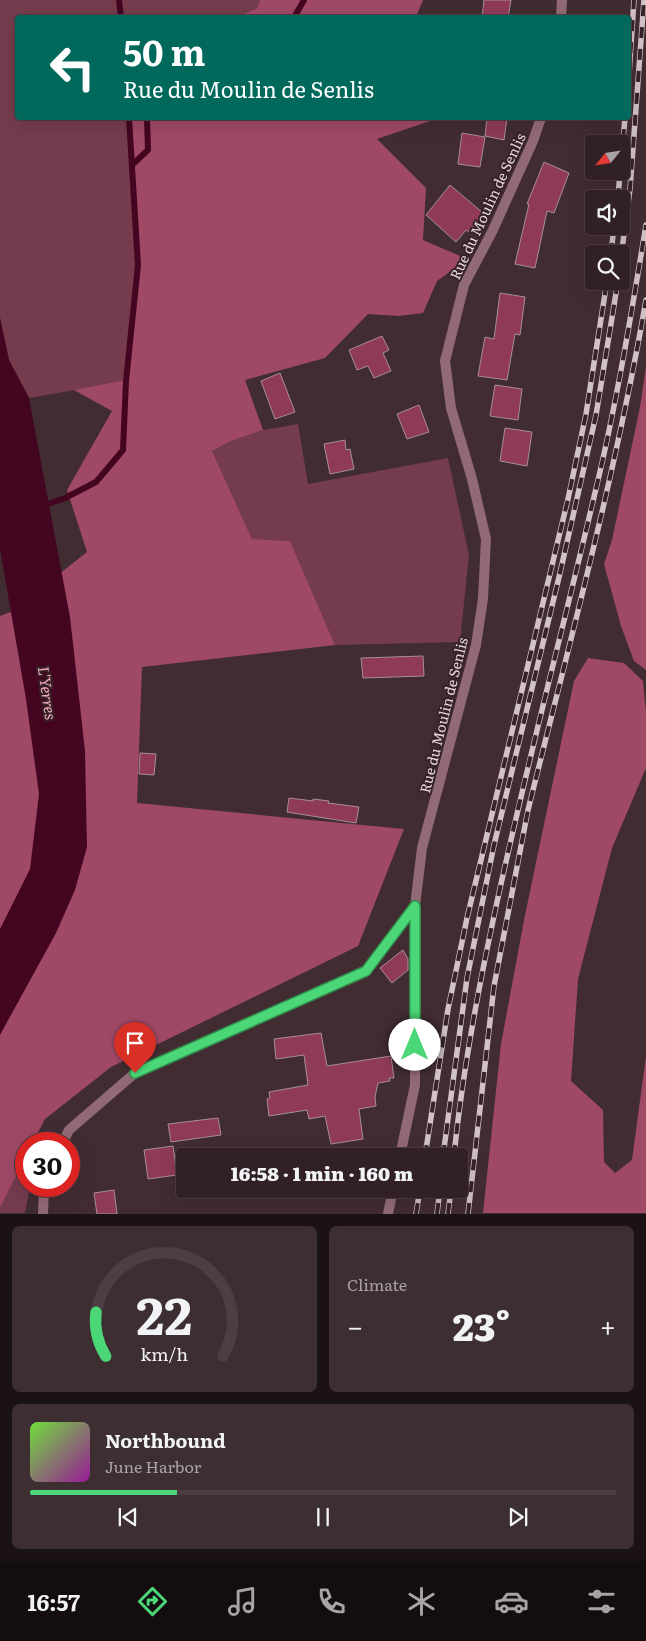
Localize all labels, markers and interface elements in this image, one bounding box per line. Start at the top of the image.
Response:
text: 50 m [123,25,206,77]
icon: left [40,35,105,100]
text: Rue du Moulin de Senlis [123,72,374,105]
street label: Rue du Moulin de Senlis [444,129,530,283]
north arrow [585,135,630,180]
map controls [585,135,630,290]
button: sound [585,190,630,235]
button: search [585,245,630,290]
street label: Rue du Moulin de Senlis [414,635,472,795]
water label: L'Yerres [33,665,63,721]
position arrow [388,1018,440,1070]
pin [114,1022,156,1073]
icon: arrive [121,1029,149,1057]
speed limit sign: 30 [15,1132,80,1197]
text: 16:58 · 1 min · 160 m [231,1159,413,1187]
text: Climate [347,1272,407,1296]
text: 22 [137,1274,192,1351]
text: 23° [453,1296,510,1353]
text: − [347,1304,363,1346]
text: + [600,1304,616,1346]
text: km/h [141,1340,188,1367]
text: Northbound [105,1426,226,1454]
text: June Harbor [105,1454,201,1478]
icon: previous [114,1503,142,1531]
icon: pause [309,1503,337,1531]
icon: next [504,1503,532,1531]
icon: directions [135,1584,170,1619]
icon: music [225,1584,260,1619]
icon: phone [314,1584,349,1619]
icon: climate [404,1584,439,1619]
icon: car [494,1584,529,1619]
icon: filters [584,1584,619,1619]
text: 16:57 [27,1585,80,1618]

